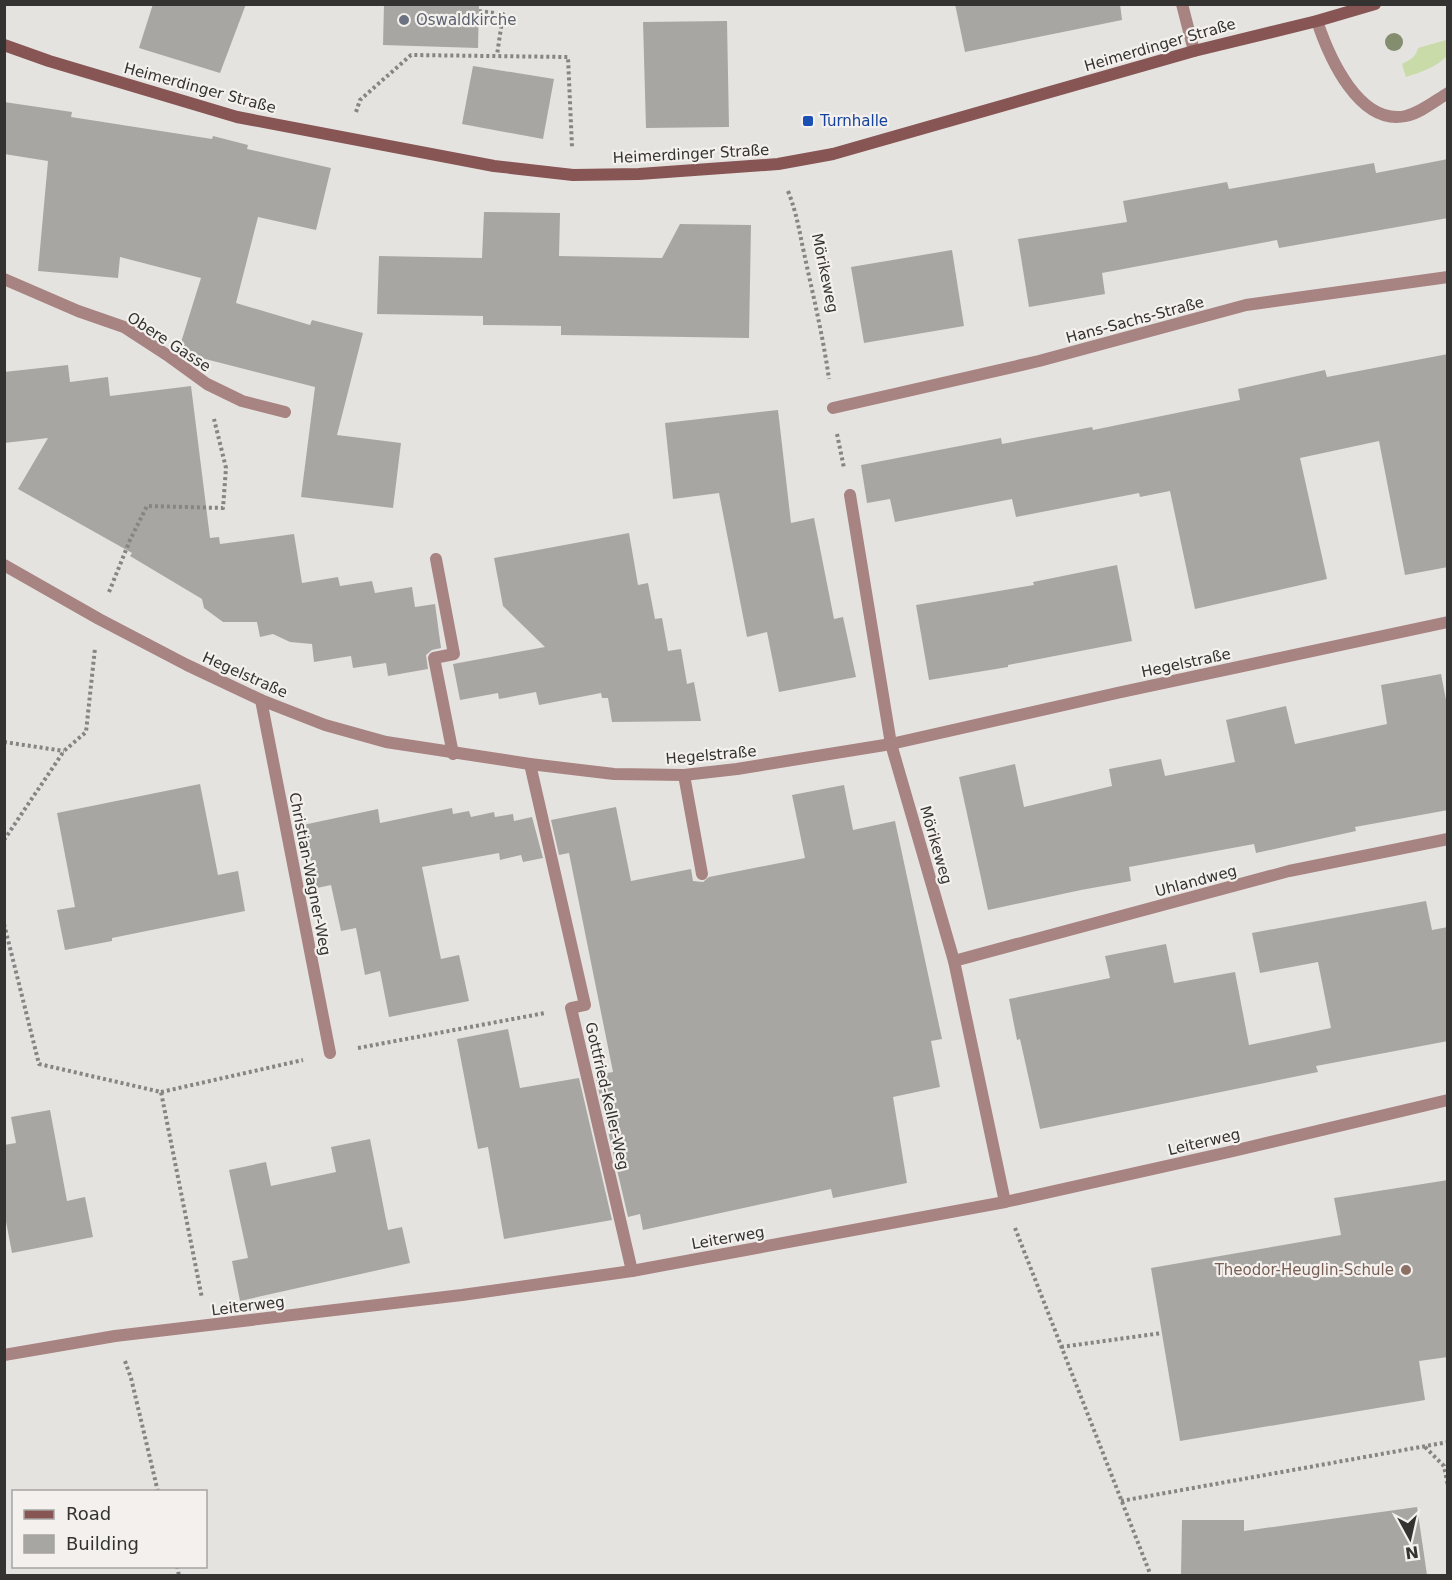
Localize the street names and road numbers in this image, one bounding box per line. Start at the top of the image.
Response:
street label: Heimerdinger Straße [1082,15,1238,75]
street label: Heimerdinger Straße [122,59,278,117]
street label: Heimerdinger Straße [612,141,770,167]
street label: Mörikeweg [808,232,842,314]
street label: Hans-Sachs-Straße [1064,293,1206,347]
street label: Obere Gasse [124,308,214,376]
street label: Hegelstraße [1140,645,1232,681]
street label: Hegelstraße [200,648,290,702]
street label: Hegelstraße [665,742,757,768]
street label: Christian-Wagner-Weg [285,791,335,957]
street label: Mörikeweg [916,804,956,886]
street label: Uhlandweg [1153,861,1239,901]
street label: Gottfried-Keller-Weg [581,1020,633,1172]
street label: Leiterweg [1166,1125,1242,1159]
street label: Leiterweg [690,1223,766,1253]
street label: Leiterweg [210,1293,286,1319]

